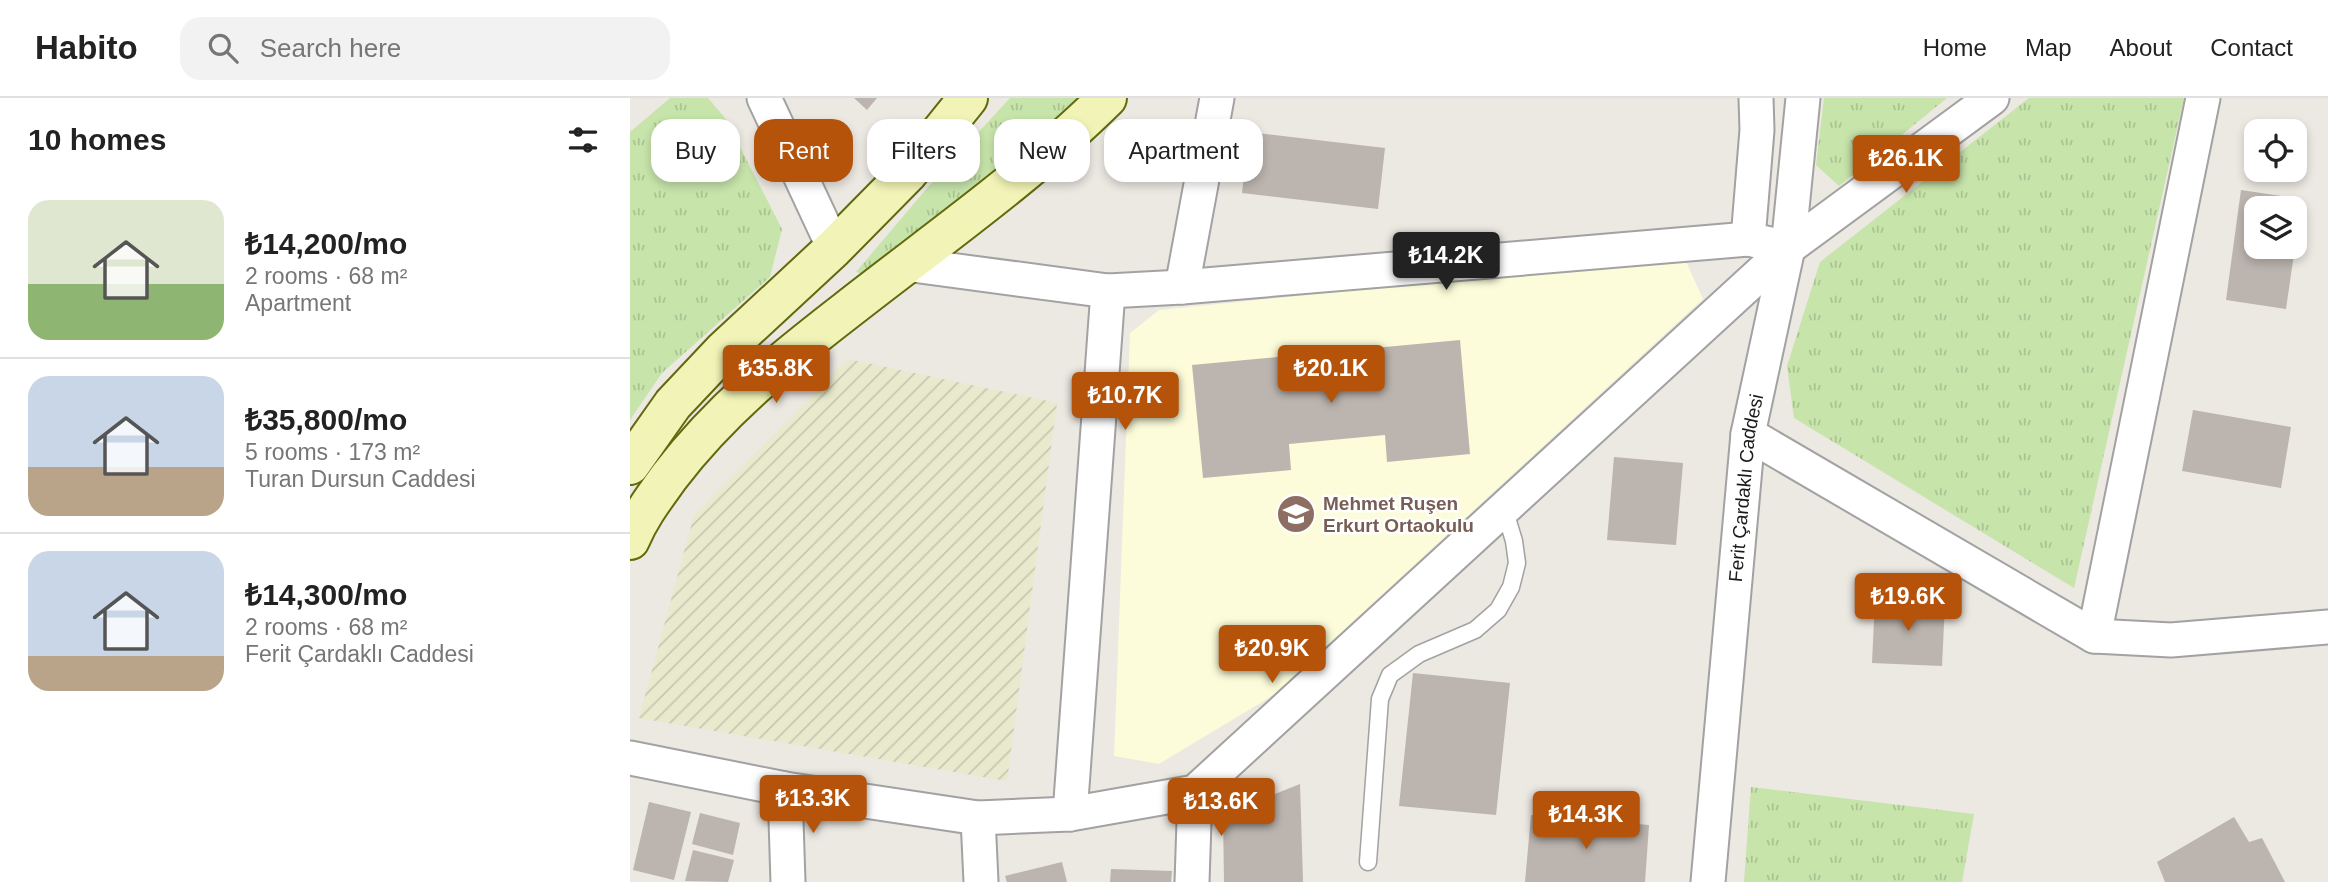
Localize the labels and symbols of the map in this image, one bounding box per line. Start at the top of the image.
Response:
pin: ₺26.1K [1849,136,1963,195]
pin: ₺14.2K [1389,232,1503,292]
pin: ₺35.8K [719,345,833,405]
pin: ₺20.1K [1274,345,1388,405]
pin: ₺10.7K [1068,372,1182,432]
street label: Ferit Çardaklı Caddesi [1725,392,1767,583]
school or university icon: Mehmet Ruşen Erkurt Ortaokulu [1275,493,1317,535]
place label: Mehmet Ruşen Erkurt Ortaokulu [1323,493,1474,536]
pin: ₺19.6K [1851,574,1965,633]
pin: ₺20.9K [1215,626,1329,685]
pin: ₺13.3K [756,776,870,835]
pin: ₺13.6K [1164,778,1278,838]
pin: ₺14.3K [1529,792,1643,851]

